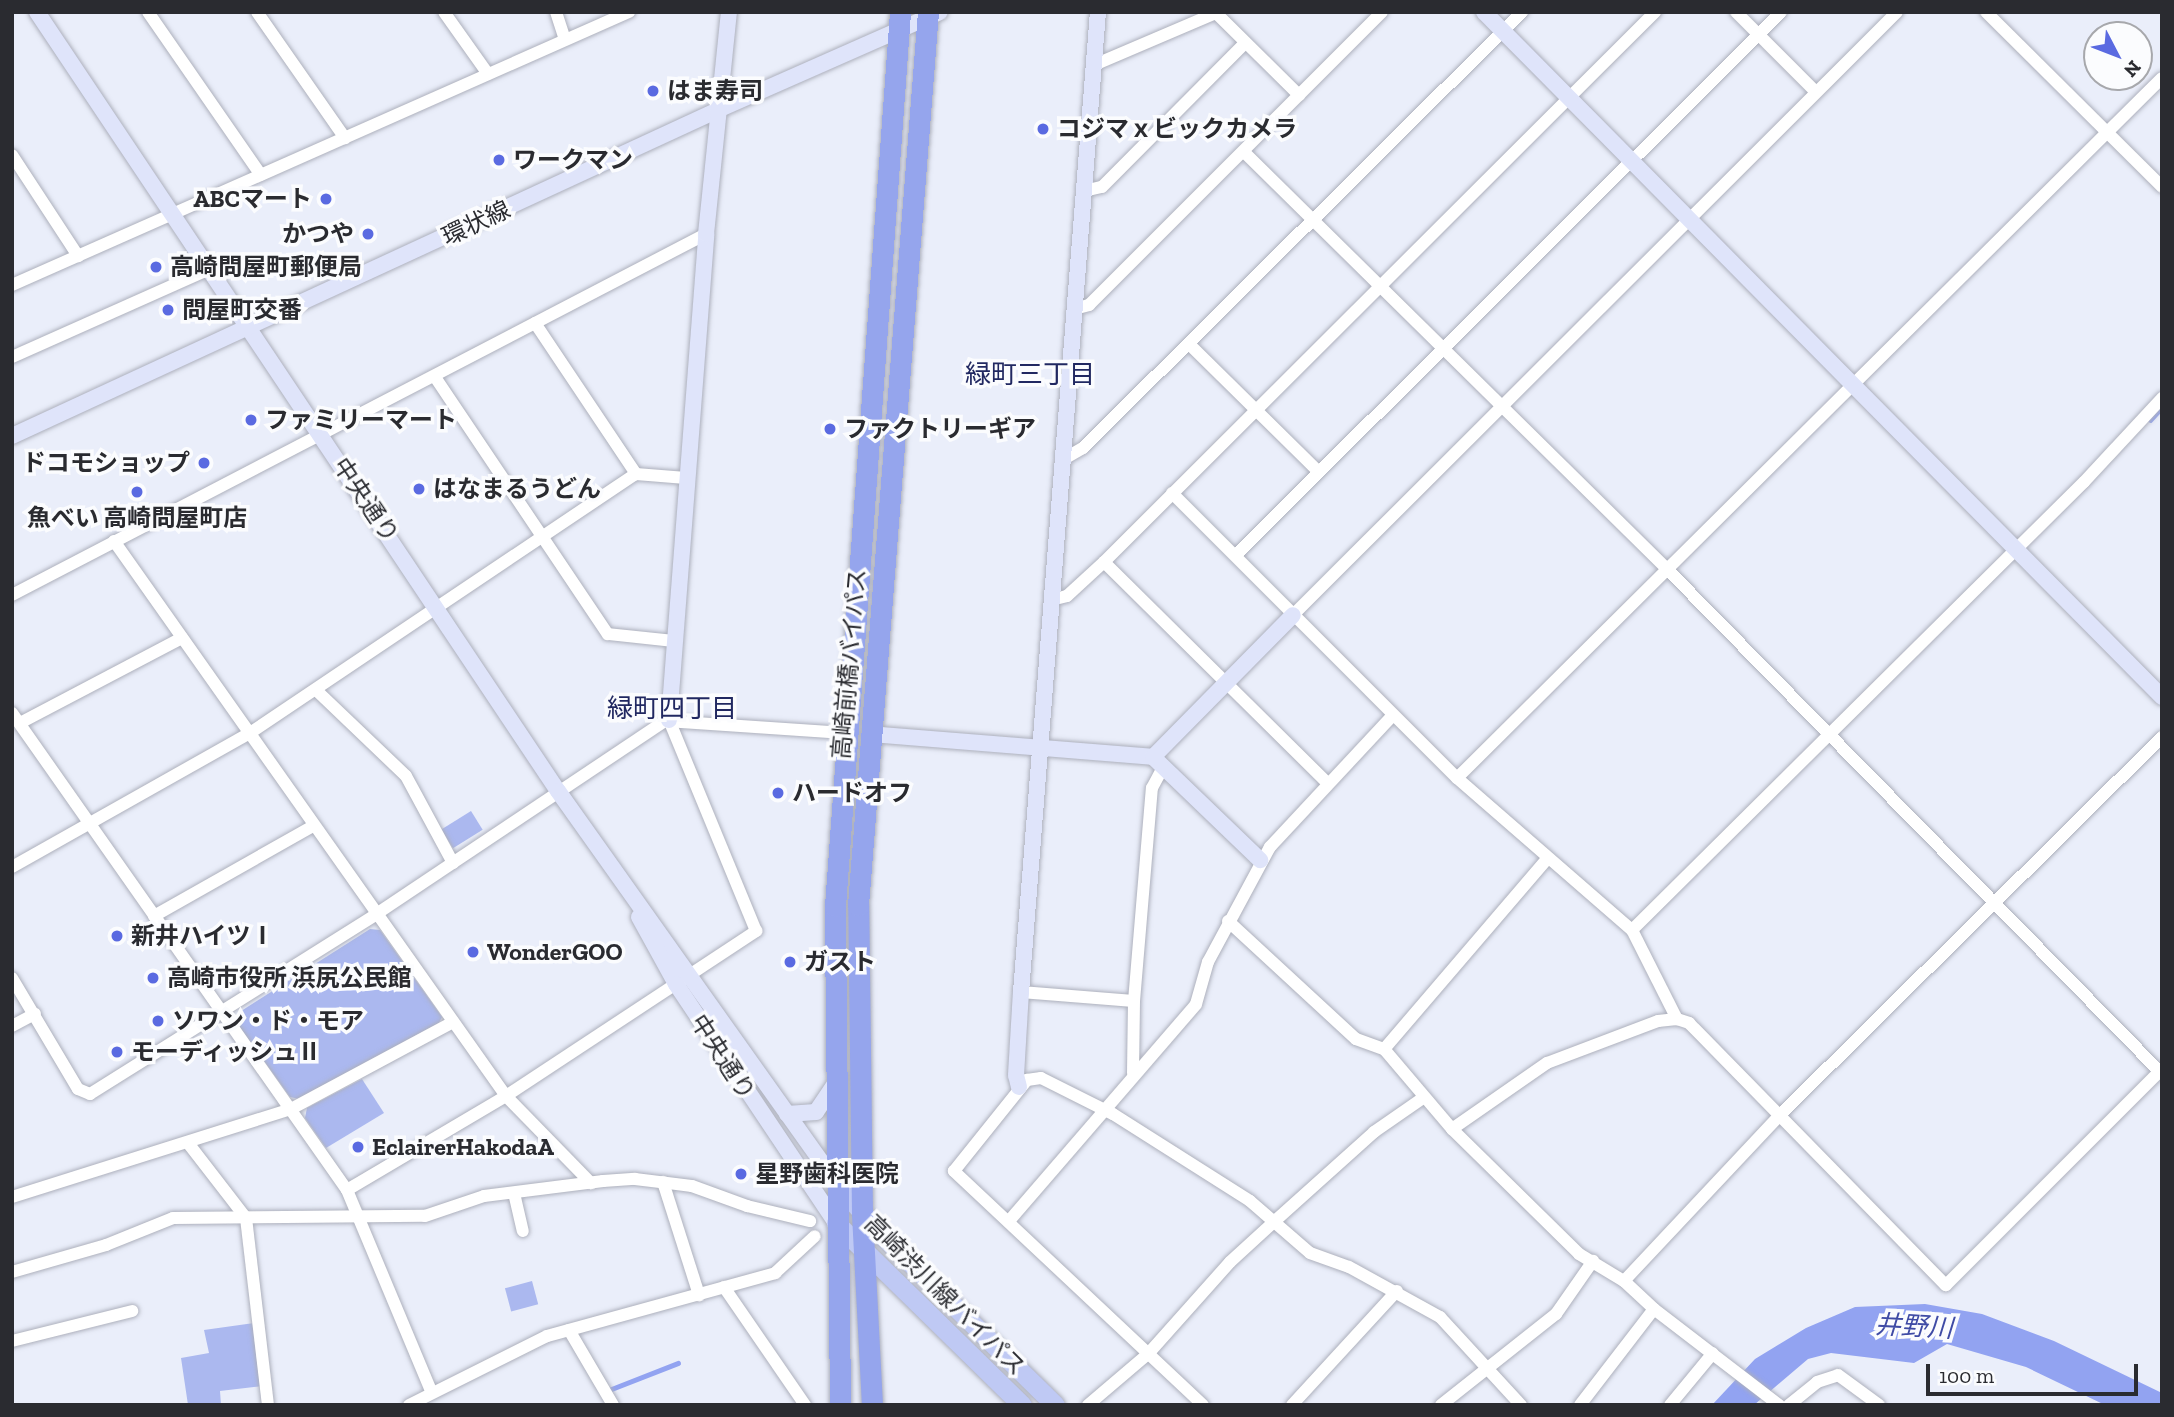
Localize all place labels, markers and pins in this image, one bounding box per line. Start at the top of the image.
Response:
place label: はま寿司 [667,77,763,105]
marker: はま寿司 [645,83,661,99]
place label: コジマｘビックカメラ [1057,115,1297,143]
marker: コジマｘビックカメラ [1035,121,1051,137]
place label: ワークマン [513,146,633,174]
marker: ワークマン [491,152,507,168]
place label: ABCマート [193,185,312,213]
marker: ABCマート [318,191,334,207]
place label: かつや [282,220,354,248]
marker: かつや [360,226,376,242]
place label: 高崎問屋町郵便局 [170,253,362,281]
marker: 高崎問屋町郵便局 [148,259,164,275]
place label: 問屋町交番 [182,296,302,324]
marker: 問屋町交番 [160,302,176,318]
place label: ファミリーマート [265,406,457,434]
marker: ファミリーマート [243,412,259,428]
place label: ファクトリーギア [844,415,1036,443]
marker: ファクトリーギア [822,421,838,437]
place label: ドコモショップ [22,449,190,477]
marker: ドコモショップ [196,455,212,471]
place label: はなまるうどん [433,475,601,503]
marker: はなまるうどん [411,481,427,497]
marker: 魚べい 高崎問屋町店 [129,484,145,500]
place label: 魚べい 高崎問屋町店 [27,504,247,532]
place label: ハードオフ [792,779,912,807]
marker: ハードオフ [770,785,786,801]
place label: 新井ハイツⅠ [131,922,275,950]
marker: 新井ハイツⅠ [109,928,125,944]
place label: WonderGOO [487,938,622,966]
marker: WonderGOO [465,944,481,960]
place label: ガスト [804,948,876,976]
marker: ガスト [782,954,798,970]
place label: 高崎市役所 浜尻公民館 [167,964,411,992]
marker: 高崎市役所 浜尻公民館 [145,970,161,986]
place label: ソワン・ド・モア [172,1007,364,1035]
marker: ソワン・ド・モア [150,1013,166,1029]
place label: モーディッシュⅡ [131,1038,323,1066]
marker: モーディッシュⅡ [109,1044,125,1060]
place label: EclairerHakodaA [372,1133,554,1161]
marker: EclairerHakodaA [350,1139,366,1155]
place label: 星野歯科医院 [755,1160,899,1188]
marker: 星野歯科医院 [733,1166,749,1182]

